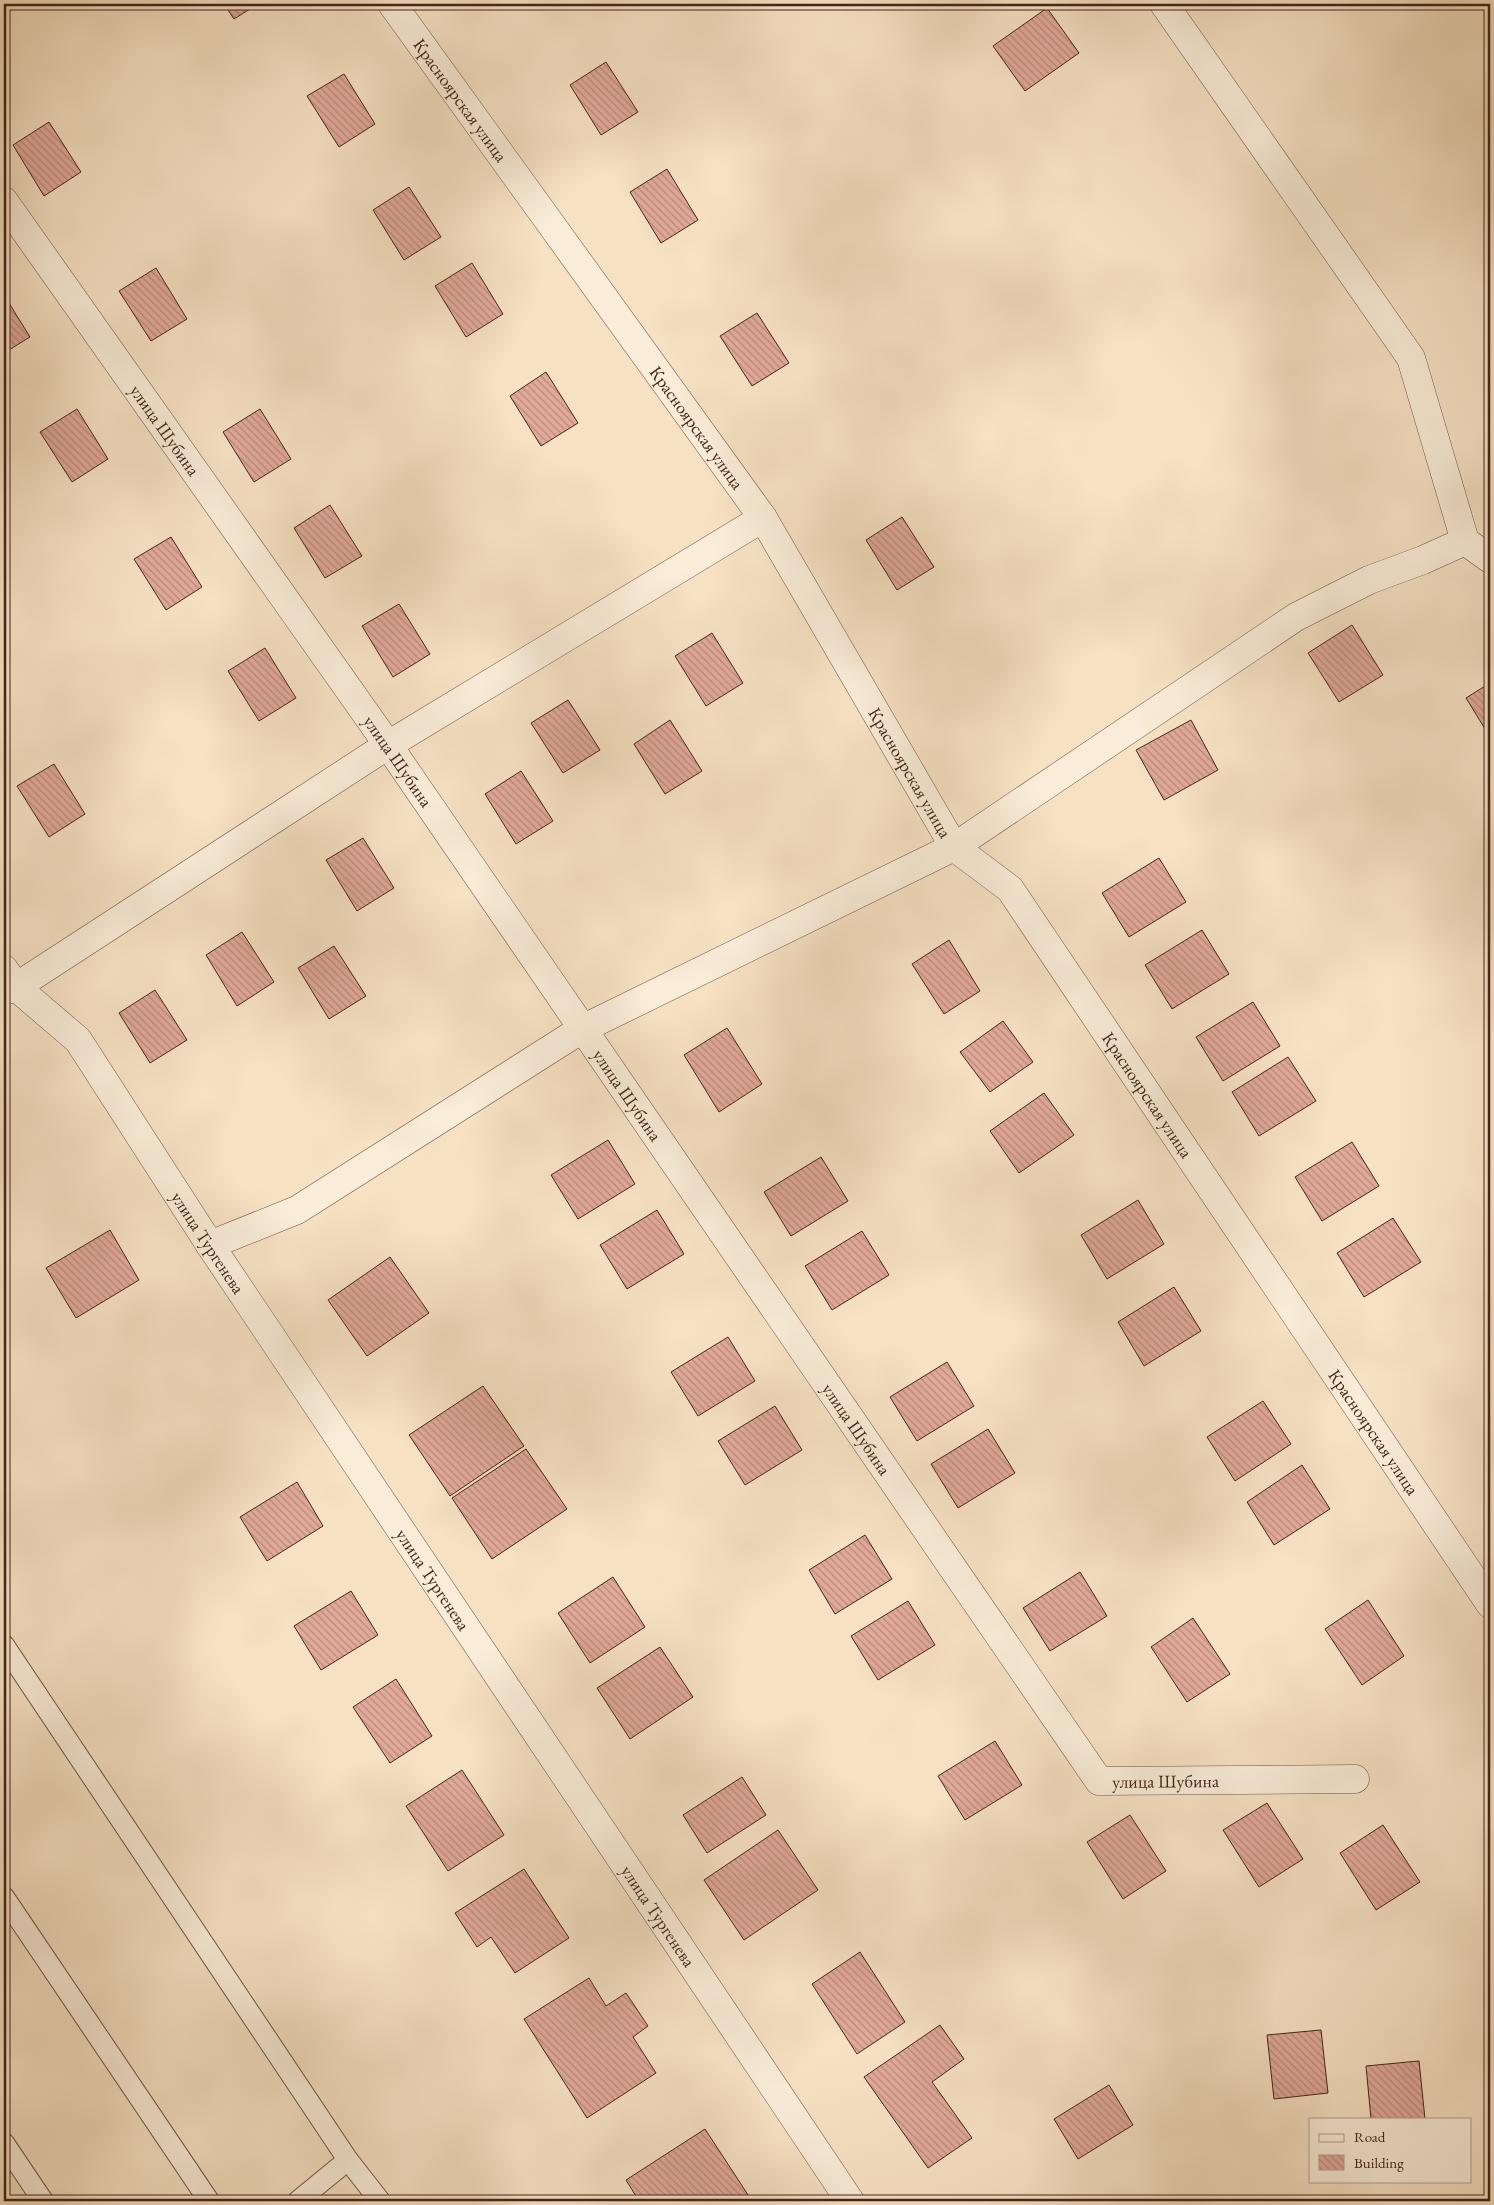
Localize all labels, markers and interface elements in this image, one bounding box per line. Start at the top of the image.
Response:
street label: Красноярская улица [409,33,514,167]
street label: Красноярская улица [645,361,750,494]
street label: улица Шубина [125,379,206,481]
street label: Красноярская улица [864,703,958,842]
street label: улица Шубина [359,710,439,812]
street label: Красноярская улица [1098,1027,1199,1163]
street label: улица Шубина [588,1044,668,1146]
street label: улица Тургенева [167,1187,251,1299]
street label: Красноярская улица [1324,1364,1425,1500]
street label: улица Шубина [817,1378,897,1480]
street label: улица Тургенева [391,1524,476,1635]
street label: улица Шубина [1112,1769,1220,1792]
street label: улица Тургенева [617,1860,702,1972]
legend [1309,2118,1472,2182]
text: Road [1354,2127,1386,2146]
text: Building [1354,2153,1404,2172]

